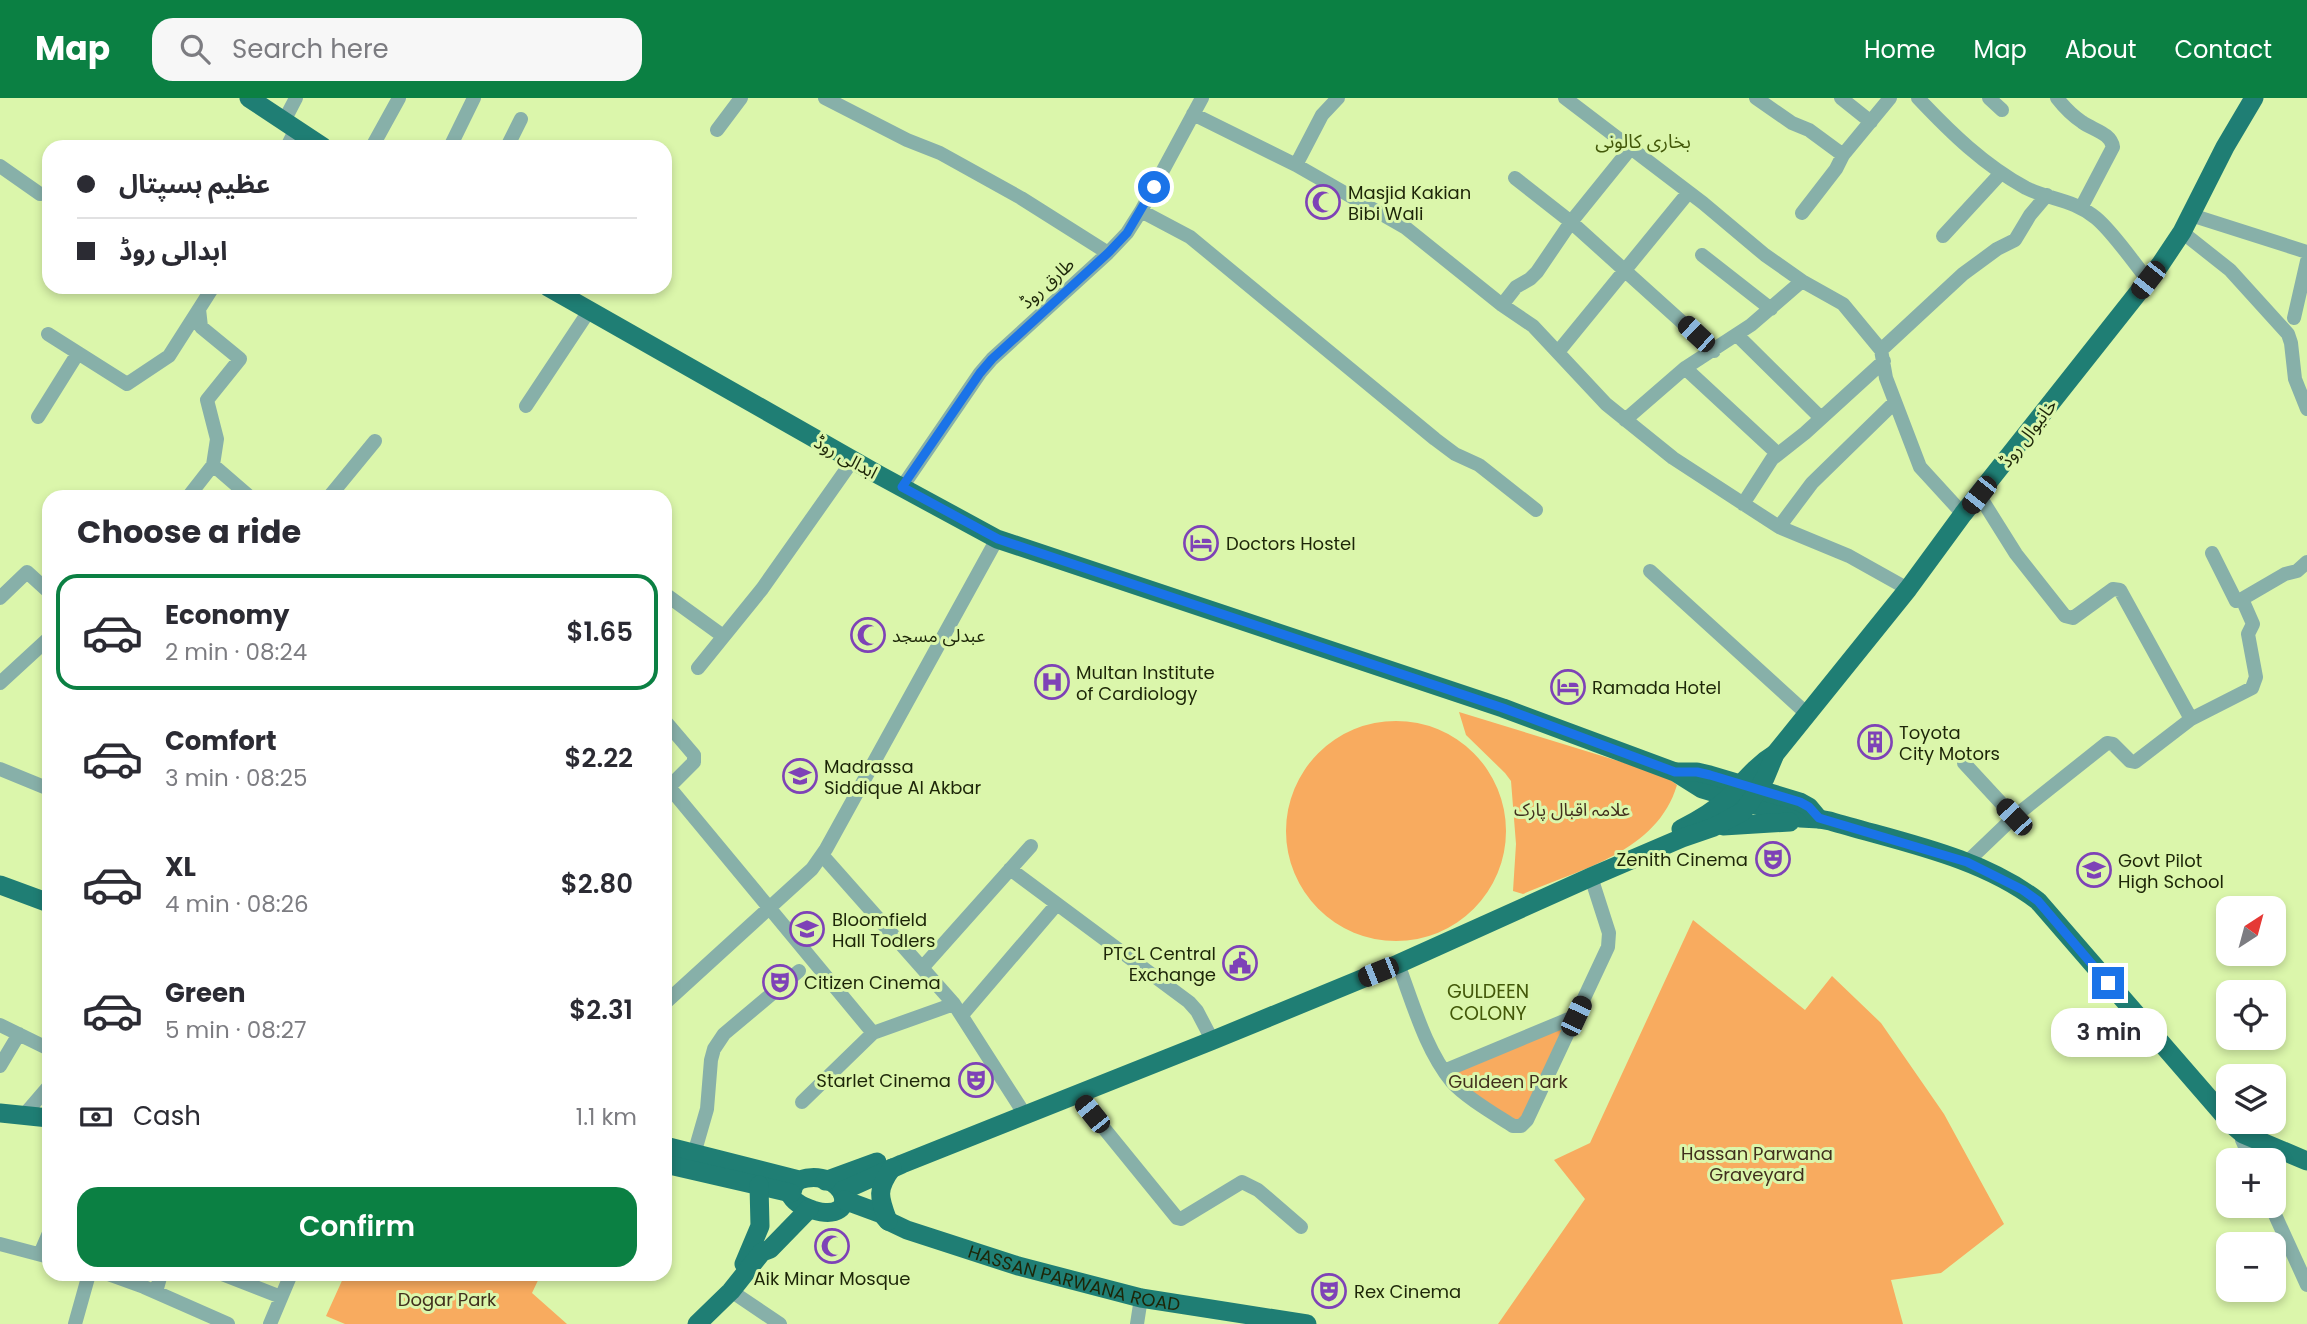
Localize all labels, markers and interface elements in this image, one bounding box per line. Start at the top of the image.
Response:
search box [152,18,642,81]
text: Map [35,25,110,72]
icon: search [176,30,214,68]
text: Search here [232,31,389,67]
text: Home [1864,33,1936,66]
text: Map [1974,33,2027,66]
text: About [2065,33,2136,66]
text: Contact [2174,33,2272,66]
district label: بخاری کالونی [1595,128,1691,155]
text: عظیم ہسپتال [119,166,270,202]
route start [1138,171,1170,203]
place label: Masjid Kakian Bibi Wali [1348,180,1471,226]
mosque icon: Masjid Kakian Bibi Wali [1304,183,1342,221]
text: ابدالی روڈ [119,233,227,269]
street label: طارق روڈ [1014,252,1080,314]
car [2127,257,2170,303]
car [1674,312,1719,356]
street label: خانیوال روڈ [1993,393,2063,473]
street label: ابدالی روڈ [810,429,882,485]
car [1958,472,2001,518]
text: Choose a ride [77,509,301,554]
hotel icon: Doctors Hostel [1182,524,1220,562]
place label: Doctors Hostel [1226,531,1356,556]
text: Economy [165,597,289,633]
icon: car [81,601,144,664]
text: $1.65 [566,614,633,650]
mosque icon: عبدلی مسجد [849,616,887,654]
place label: عبدلی مسجد [892,623,985,648]
text: 2 min · 08:24 [165,636,307,668]
place label: Multan Institute of Cardiology [1076,660,1215,706]
hospital icon: Multan Institute of Cardiology [1033,663,1071,701]
hotel icon: Ramada Hotel [1549,668,1587,706]
place label: Ramada Hotel [1592,675,1721,700]
place label: Toyota City Motors [1899,720,2000,766]
text: Comfort [165,723,277,759]
building icon: Toyota City Motors [1856,723,1894,761]
icon: car [81,727,144,790]
text: $2.22 [564,740,633,776]
place label: Madrassa Siddique Al Akbar [824,754,982,800]
school or university icon: Madrassa Siddique Al Akbar [781,757,819,795]
text: 3 min · 08:25 [165,762,307,794]
car [1992,794,2037,840]
park label: علامہ اقبال پارک [1514,797,1630,822]
theatre icon: Zenith Cinema [1754,840,1792,878]
place label: Zenith Cinema [1617,847,1748,872]
place label: Govt Pilot High School [2118,848,2224,894]
text: XL [165,849,196,885]
school or university icon: Govt Pilot High School [2075,851,2113,889]
icon: car [81,853,144,916]
text: $2.80 [561,866,633,902]
text: 4 min · 08:26 [165,888,309,920]
north arrow [2216,896,2286,966]
map controls [2216,896,2286,1302]
place label: Bloomfield Hall Todlers [832,907,935,953]
school or university icon: Bloomfield Hall Todlers [788,910,826,948]
place label: PTCL Central Exchange [1103,941,1216,987]
public building icon: PTCL Central Exchange [1221,944,1259,982]
car [1355,954,1402,990]
theatre icon: Citizen Cinema [761,963,799,1001]
route end [2092,967,2124,999]
place label: Citizen Cinema [804,970,941,995]
text: Green [165,975,246,1011]
district label: GULDEEN COLONY [1447,978,1529,1027]
icon: car [81,979,144,1042]
button: locate [2216,980,2286,1050]
text: $2.31 [569,992,633,1028]
car [1558,993,1595,1039]
callout: 3 min [2050,1008,2166,1057]
text: 5 min · 08:27 [165,1014,306,1046]
text: 3 min [2077,1016,2141,1048]
theatre icon: Starlet Cinema [957,1061,995,1099]
button: layers [2216,1064,2286,1134]
place label: Starlet Cinema [816,1068,951,1093]
park label: Guldeen Park [1448,1069,1568,1094]
car [1071,1091,1114,1137]
icon: cash [77,1098,115,1136]
text: Cash [133,1098,201,1134]
text: 1.1 km [576,1101,637,1133]
park label: Hassan Parwana Graveyard [1681,1141,1833,1187]
button: + [2216,1148,2286,1218]
button: Confirm [77,1187,637,1267]
mosque icon: Aik Minar Mosque [813,1227,851,1265]
button: − [2216,1232,2286,1302]
street label: HASSAN PARWANA ROAD [965,1238,1182,1316]
place label: Aik Minar Mosque [753,1266,911,1291]
theatre icon: Rex Cinema [1310,1272,1348,1310]
place label: Rex Cinema [1354,1279,1461,1304]
park label: Dogar Park [398,1287,497,1312]

